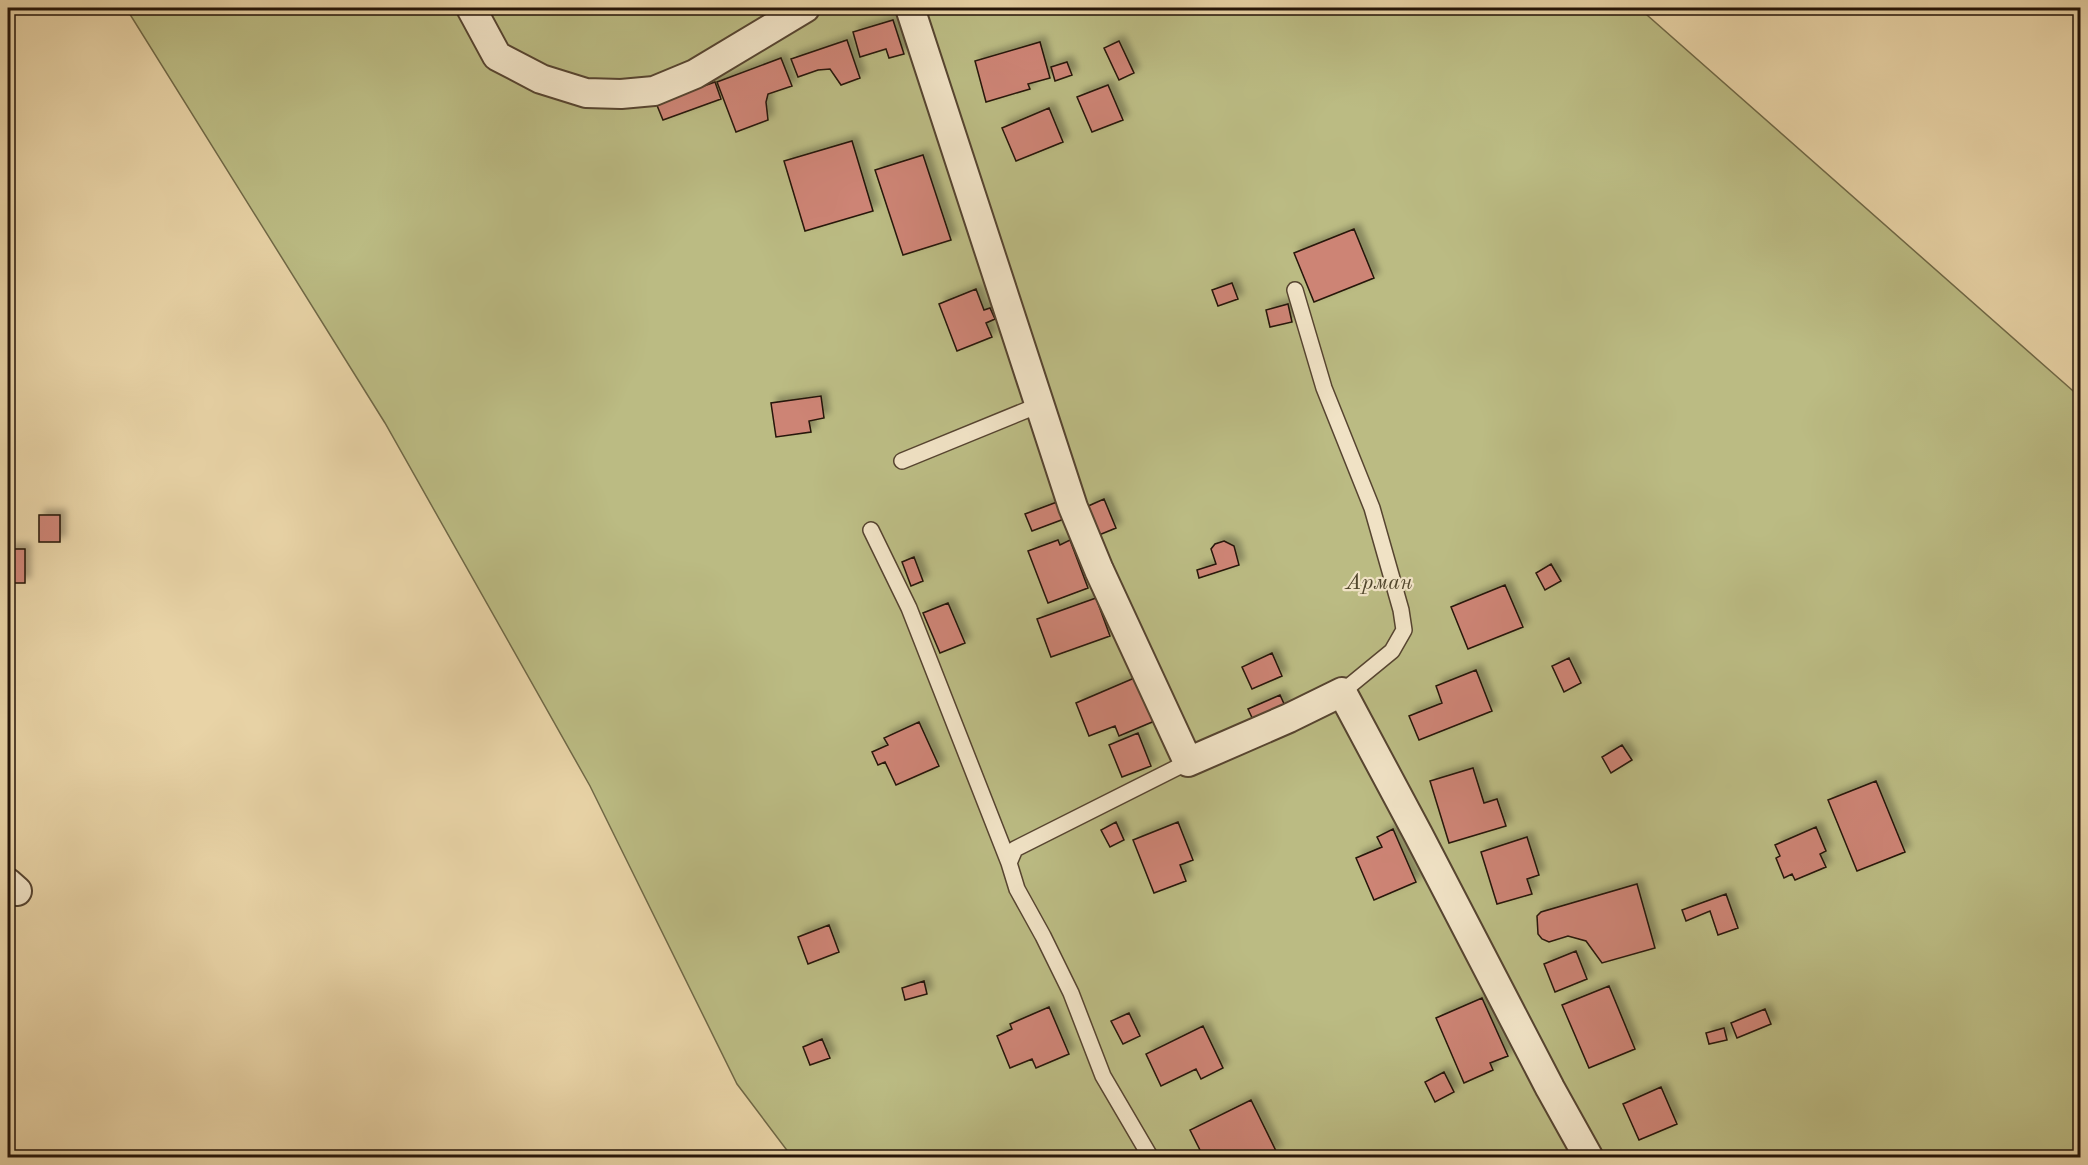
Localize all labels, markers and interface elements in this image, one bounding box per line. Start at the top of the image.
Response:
park label: Арман [1345,572,1413,594]

